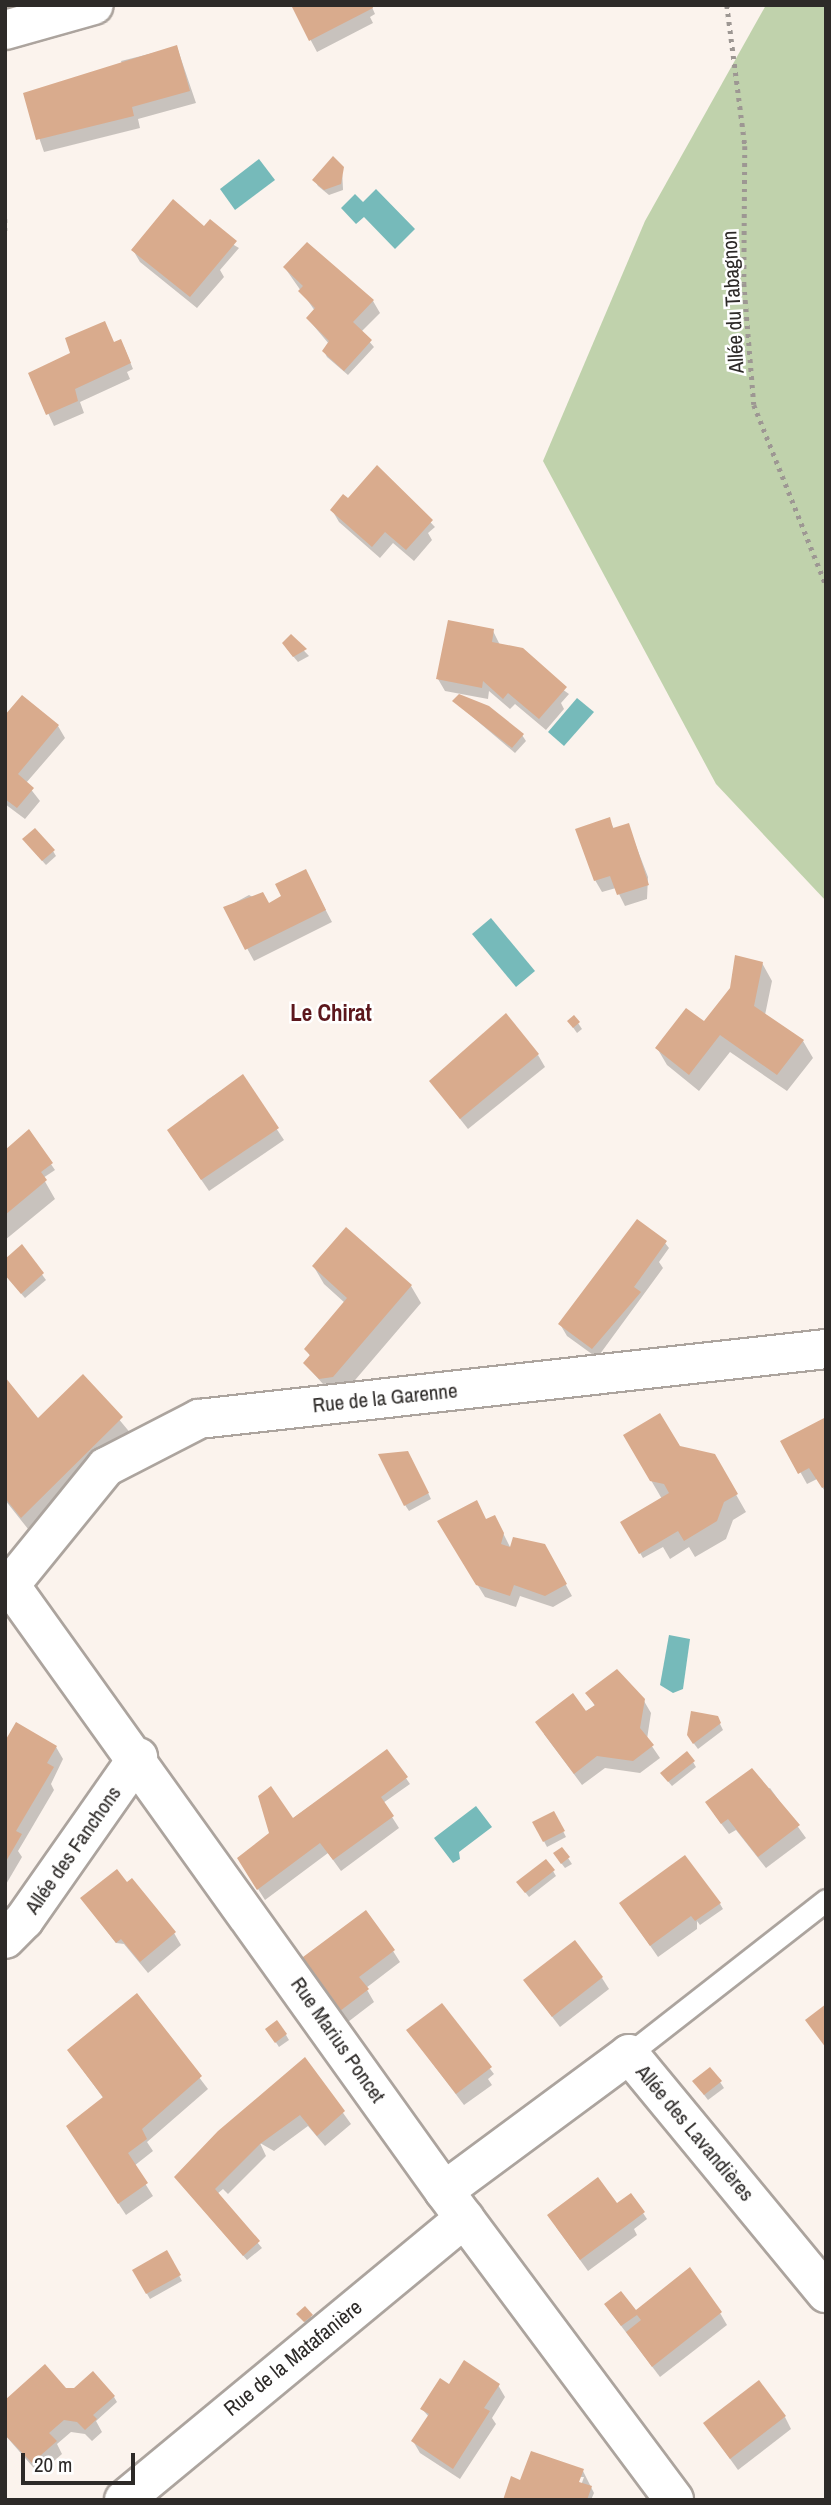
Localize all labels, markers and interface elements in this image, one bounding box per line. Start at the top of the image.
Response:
street label: Allée du Tabagnon [717,230,749,374]
district label: Le Chirat [290,999,372,1027]
street label: Rue de la Garenne [311,1378,459,1418]
street label: Allée des Fanchons [20,1781,126,1919]
street label: Rue Marius Poncet [285,1972,391,2108]
street label: Allée des Lavandières [631,2060,759,2206]
street label: Rue de la Matafanière [219,2295,367,2421]
scale bar [24,2438,138,2482]
text: 20 m [34,2450,72,2479]

